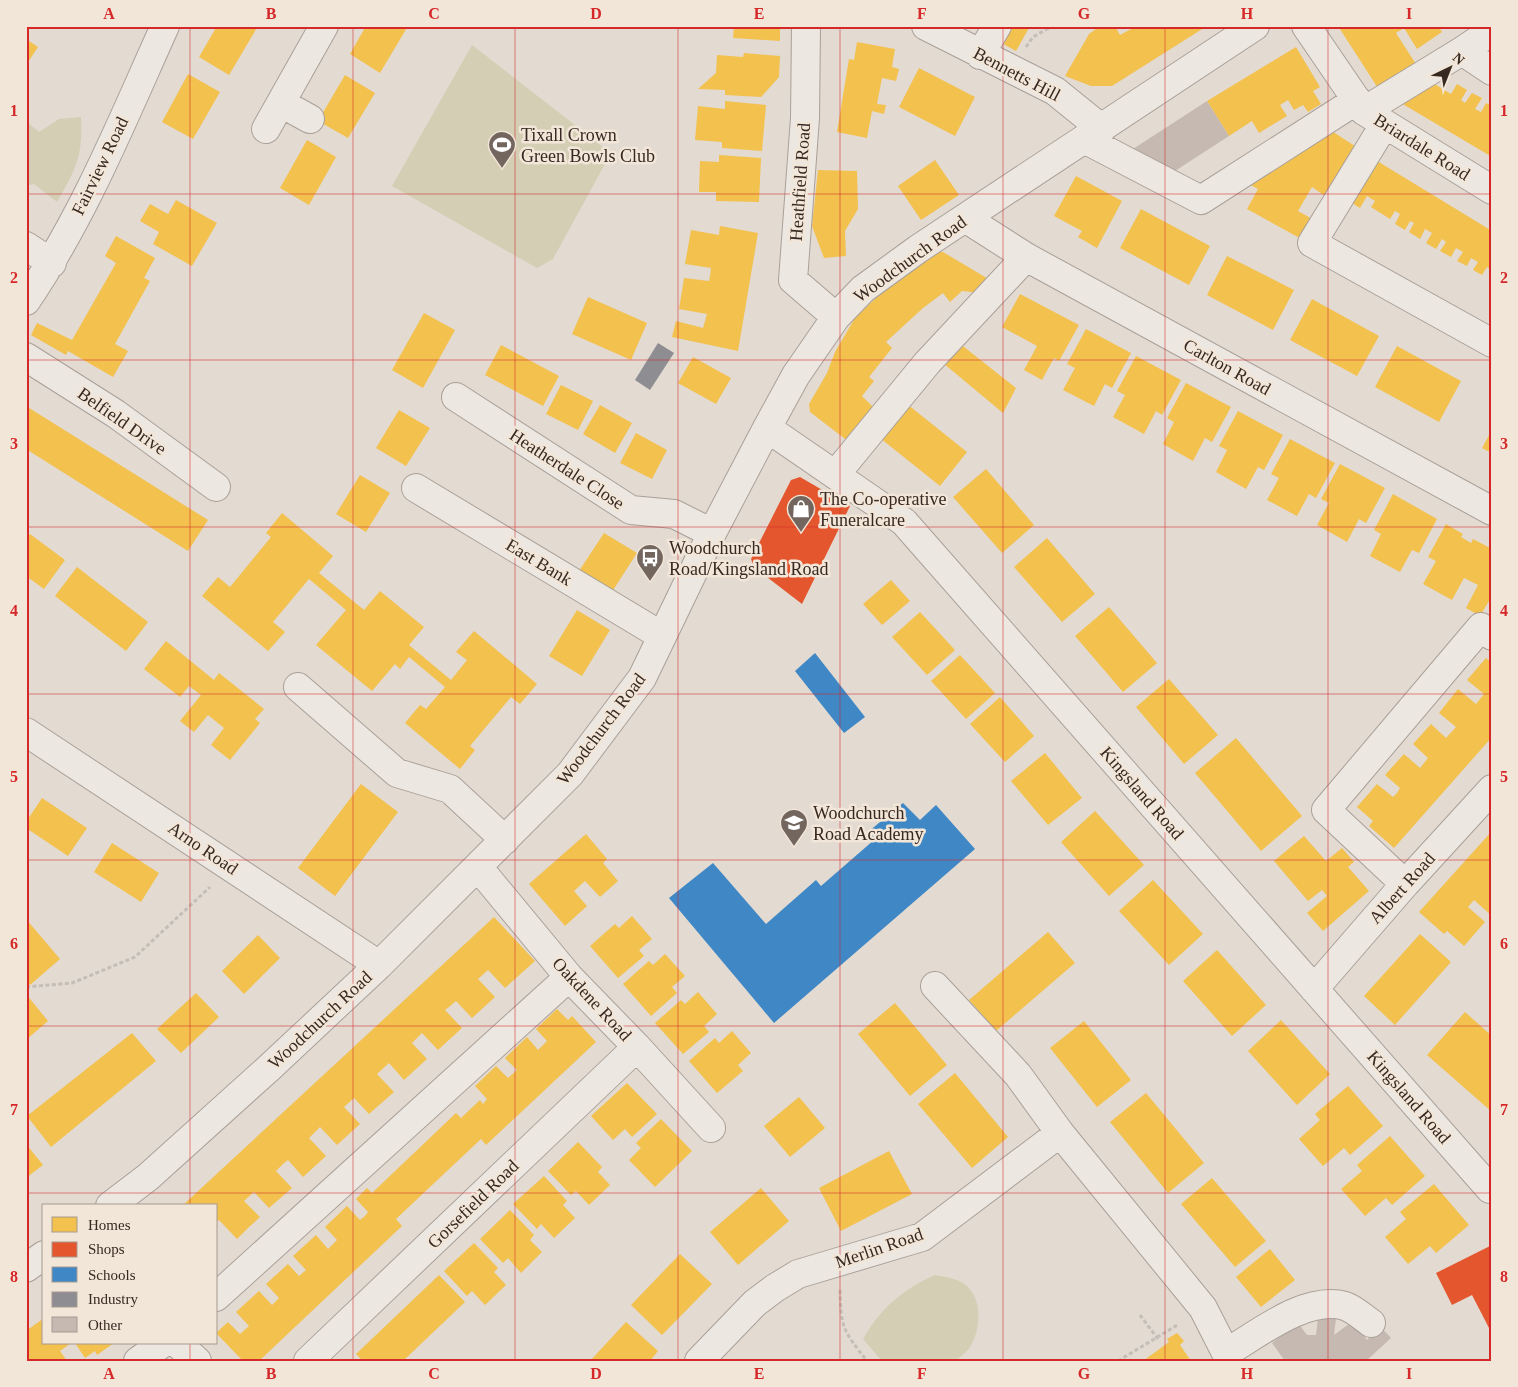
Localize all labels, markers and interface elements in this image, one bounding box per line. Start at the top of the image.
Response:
text: A [103,5,115,22]
text: B [266,5,277,22]
text: C [428,5,440,22]
text: D [590,5,602,22]
text: E [754,5,764,22]
text: F [917,5,927,22]
text: G [1078,5,1091,22]
text: H [1241,5,1254,22]
text: I [1406,5,1412,22]
north arrow [1426,42,1476,92]
street label: Bennetts Hill [970,43,1064,105]
text: N [1450,50,1467,68]
text: 1 [10,102,18,119]
text: 1 [1500,102,1508,119]
street label: Briardale Road [1370,110,1474,184]
street label: Fairview Road [68,114,132,218]
street label: Heathfield Road [786,122,814,242]
place label: Tixall Crown Green Bowls Club [521,125,655,166]
sports icon: Tixall Crown Green Bowls Club [487,130,517,169]
street label: Woodchurch Road [850,212,970,306]
text: 2 [10,269,18,286]
text: 2 [1500,269,1508,286]
street label: Carlton Road [1180,335,1274,399]
street label: Belfield Drive [74,383,170,459]
street label: Heatherdale Close [506,425,628,513]
text: 3 [10,435,18,452]
text: 3 [1500,435,1508,452]
place label: The Co-operative Funeralcare [820,489,946,530]
shop icon: The Co-operative Funeralcare [786,494,816,533]
street label: East Bank [502,535,576,589]
place label: Woodchurch Road/Kingsland Road [669,538,829,579]
bus stop icon: Woodchurch Road/Kingsland Road [635,543,665,582]
text: 4 [10,602,18,619]
text: 4 [1500,602,1508,619]
street label: Woodchurch Road [553,669,649,789]
street label: Kingsland Road [1096,742,1188,844]
text: 5 [10,768,18,785]
text: 5 [1500,768,1508,785]
place label: Woodchurch Road Academy [813,803,923,844]
school or university icon: Woodchurch Road Academy [779,808,809,847]
street label: Arno Road [164,817,242,879]
street label: Albert Road [1365,848,1439,928]
text: 6 [10,935,18,952]
text: 6 [1500,935,1508,952]
street label: Oakdene Road [548,953,636,1045]
street label: Woodchurch Road [264,967,376,1073]
street label: Kingsland Road [1363,1046,1455,1148]
text: 7 [10,1101,18,1118]
text: 7 [1500,1101,1508,1118]
street label: Gorsefield Road [423,1156,523,1252]
legend [42,1204,218,1344]
text: Homes [88,1217,131,1233]
street label: Merlin Road [832,1224,926,1272]
text: Shops [88,1241,125,1257]
text: Schools [88,1267,136,1283]
text: 8 [10,1268,18,1285]
text: 8 [1500,1268,1508,1285]
text: Industry [88,1291,138,1307]
text: Other [88,1317,122,1333]
text: A [103,1365,115,1382]
text: B [266,1365,277,1382]
text: C [428,1365,440,1382]
text: D [590,1365,602,1382]
text: E [754,1365,764,1382]
text: F [917,1365,927,1382]
text: G [1078,1365,1091,1382]
text: H [1241,1365,1254,1382]
text: I [1406,1365,1412,1382]

